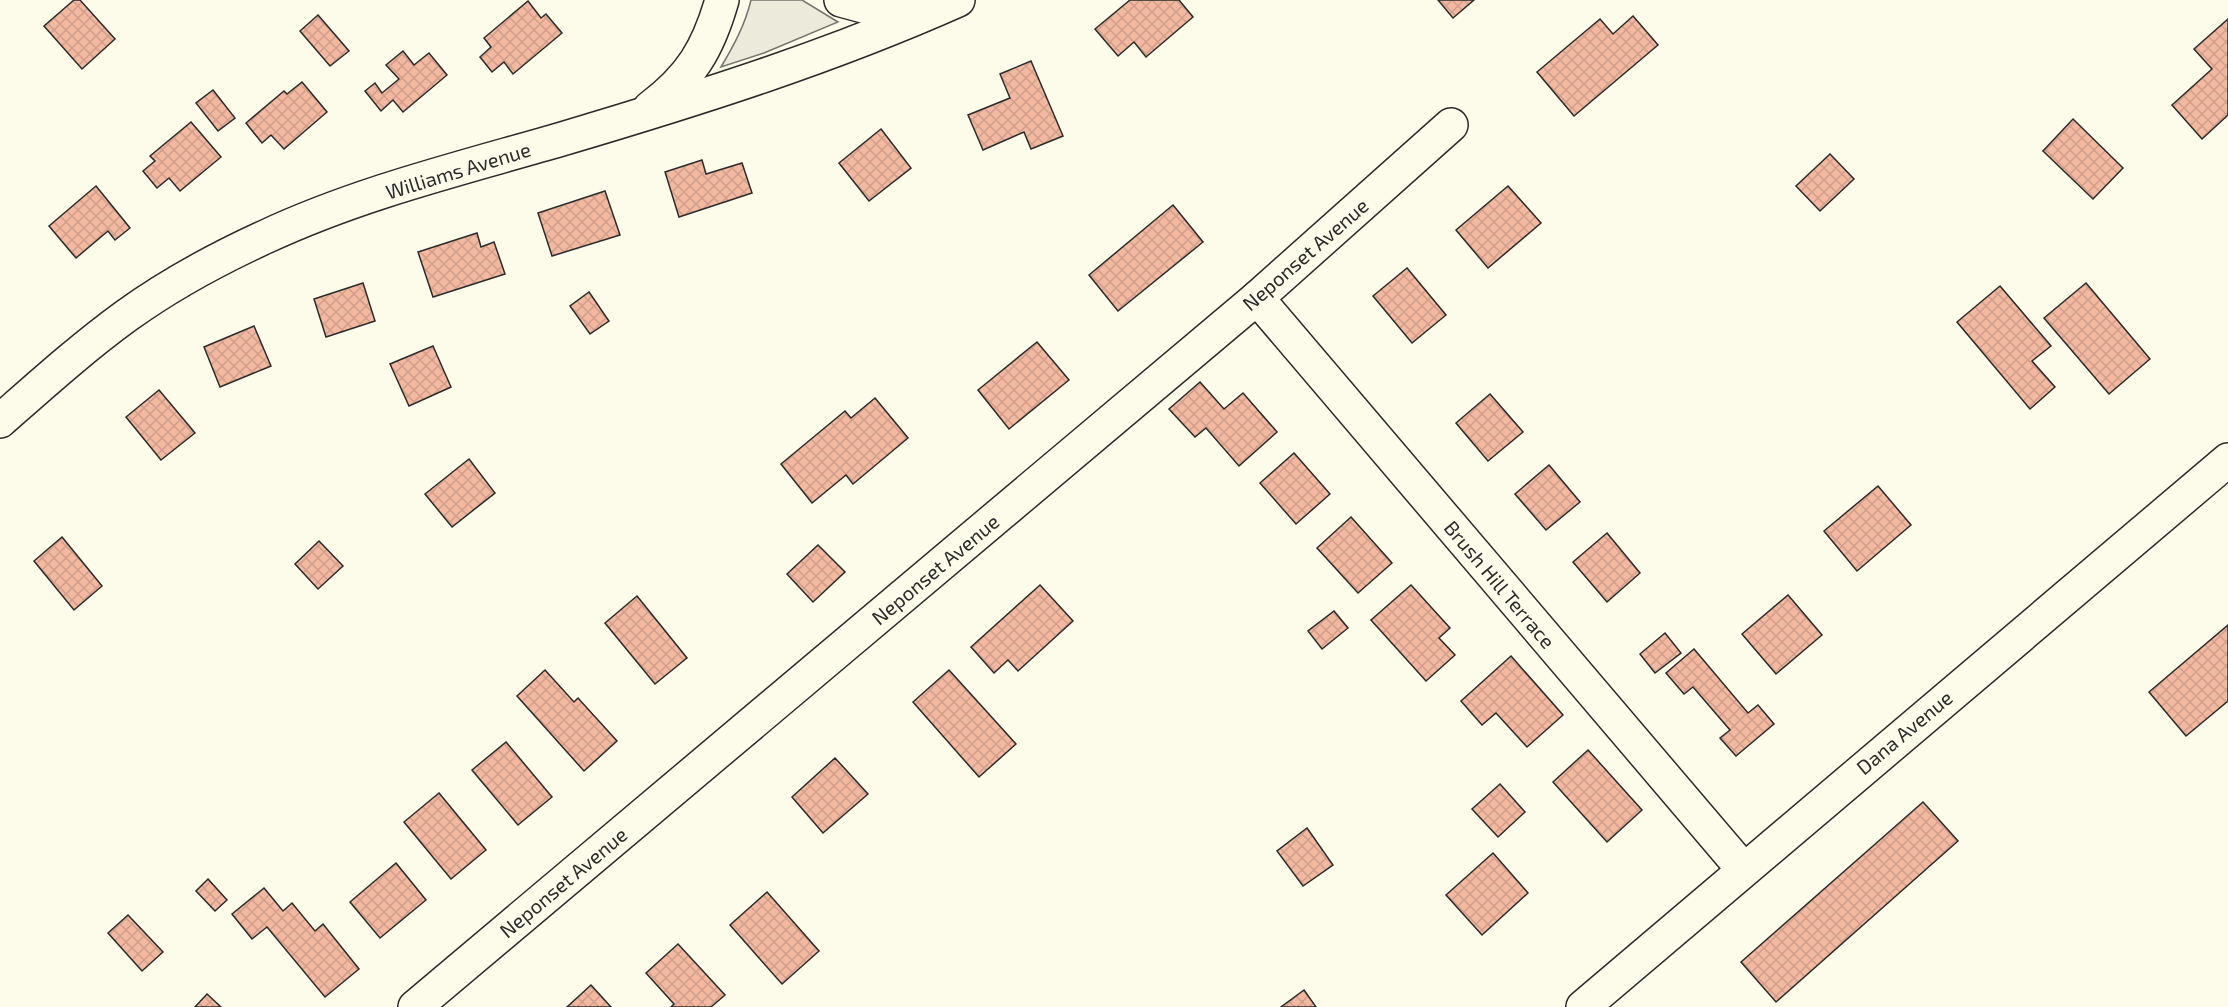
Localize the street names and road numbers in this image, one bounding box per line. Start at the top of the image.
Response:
street label: Williams Avenue [383,137,533,203]
street label: Neponset Avenue [1237,193,1373,315]
street label: Neponset Avenue [866,509,1004,629]
street label: Brush Hill Terrace [1440,515,1560,653]
street label: Dana Avenue [1851,685,1957,779]
street label: Neponset Avenue [494,822,632,942]

